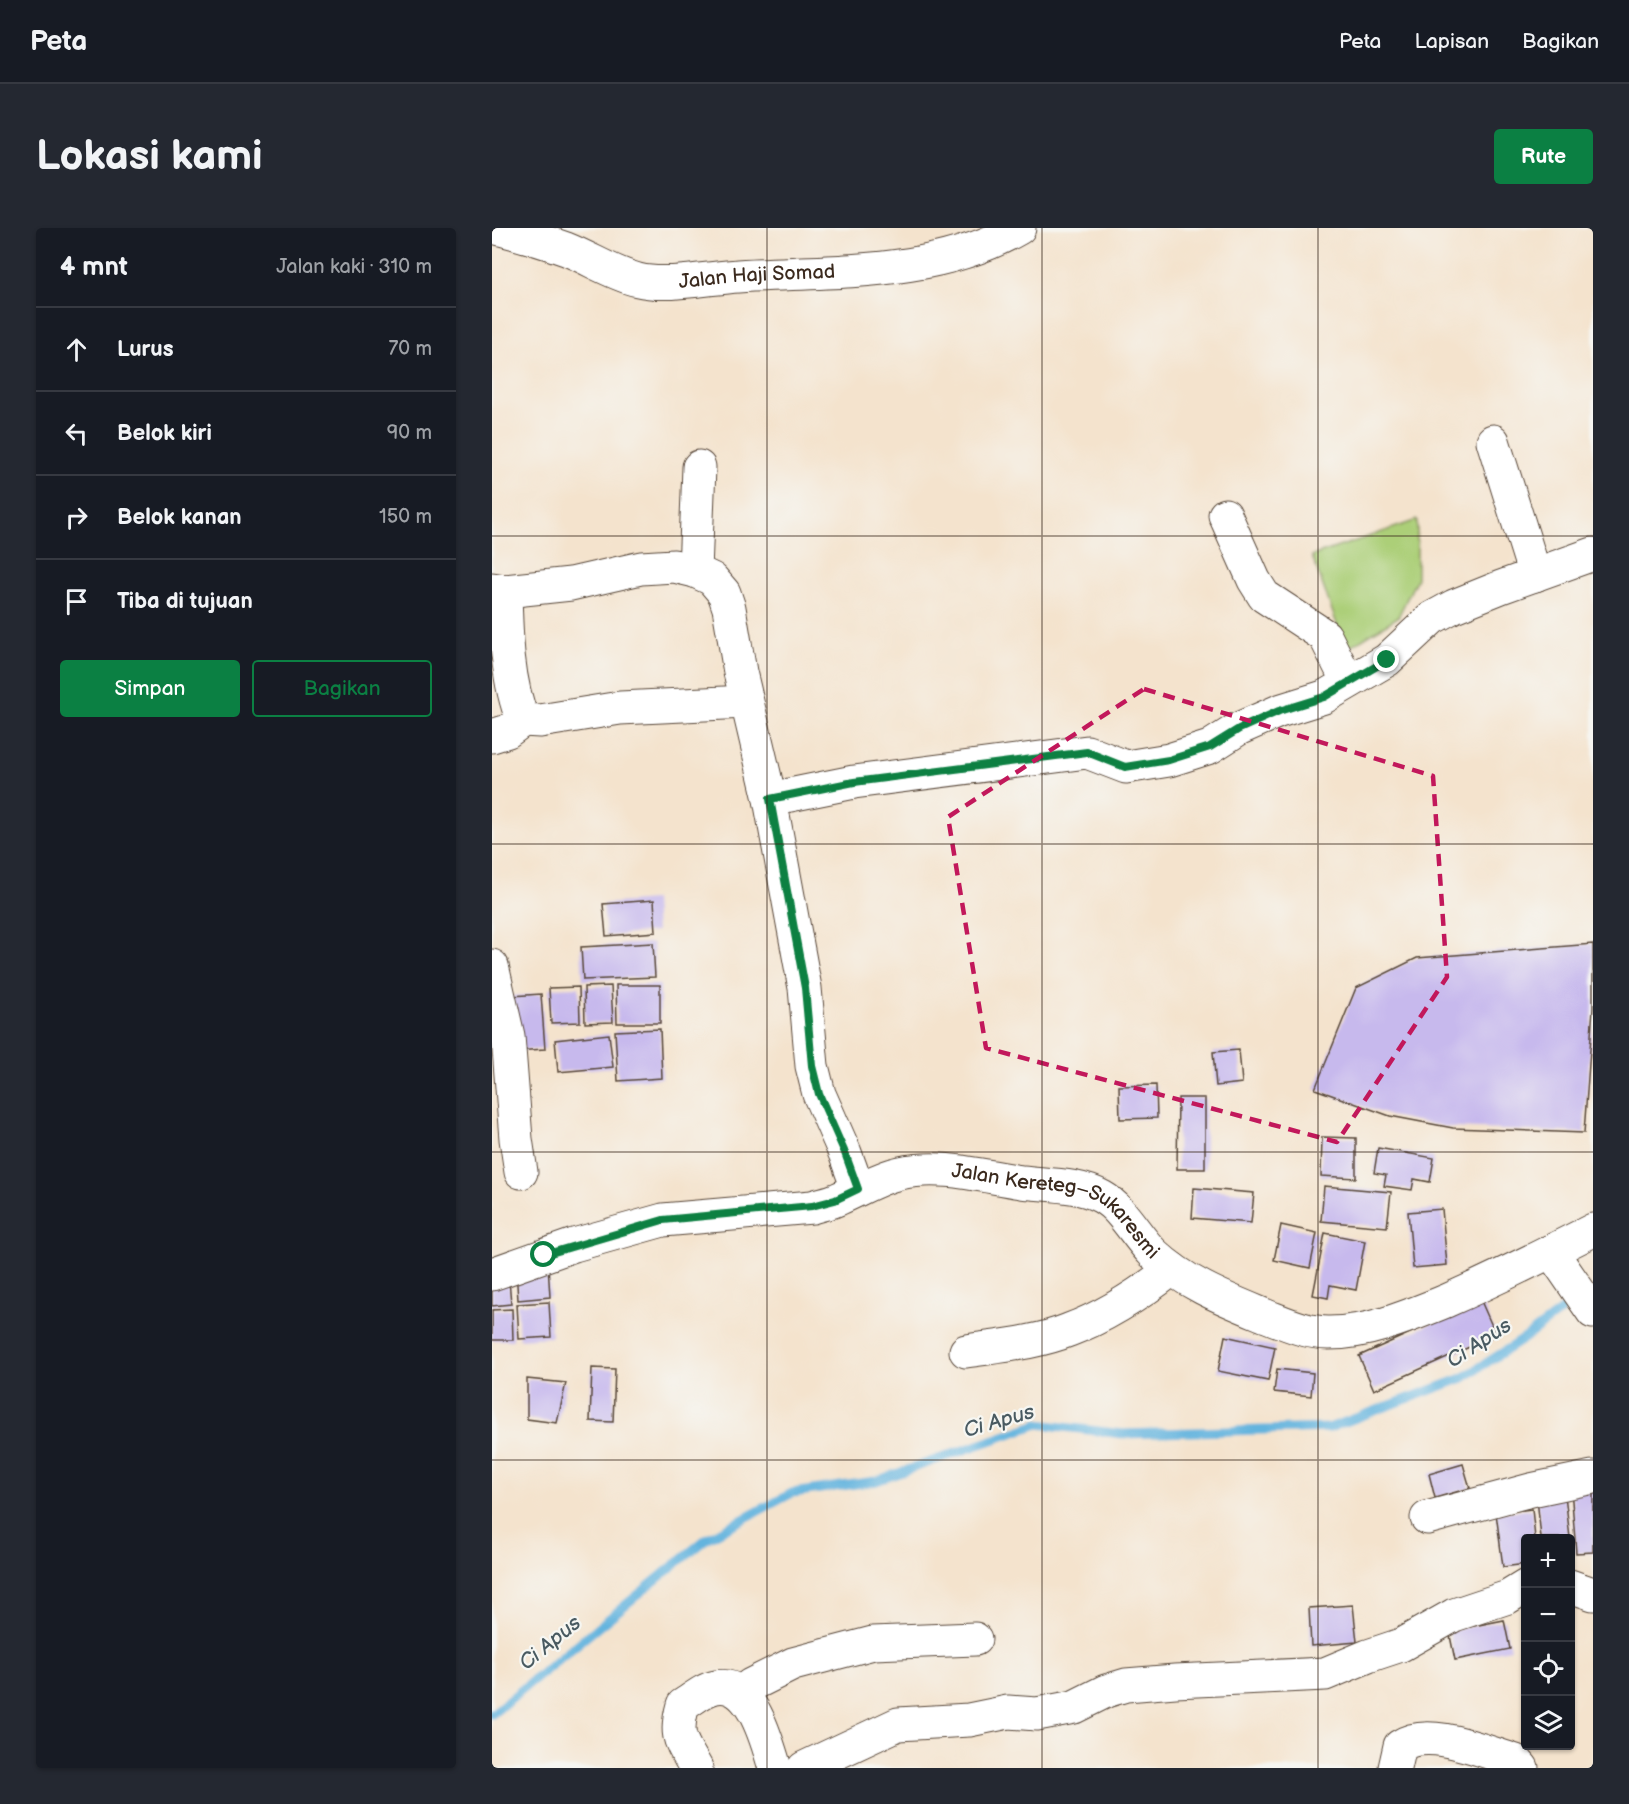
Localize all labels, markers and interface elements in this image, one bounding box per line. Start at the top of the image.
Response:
text: Peta [30,25,87,58]
text: Peta [1339,29,1381,54]
text: Lapisan [1414,29,1489,54]
text: Bagikan [1522,29,1599,54]
button: Rute [1494,129,1593,184]
text: Lokasi kami [36,131,262,182]
text: 4 mnt [60,252,128,283]
text: Jalan kaki · 310 m [276,255,432,279]
street label: Jalan Haji Somad [678,260,836,294]
icon: ahead [60,333,93,366]
text: Lurus [117,336,173,363]
text: 70 m [388,337,432,361]
icon: left [60,417,93,450]
text: Belok kiri [117,420,212,447]
text: 90 m [387,421,432,445]
icon: right [60,501,93,534]
text: Belok kanan [117,504,242,531]
text: 150 m [379,505,432,529]
icon: arrive [60,585,93,618]
text: Tiba di tujuan [117,588,253,615]
route end [1373,646,1399,672]
button: Simpan [60,660,240,717]
button: Bagikan [252,660,432,717]
street label: Jalan Kereteg–Sukaresmi [950,1159,1164,1264]
route start [530,1241,556,1267]
water label: Ci Apus [1442,1313,1517,1373]
water label: Ci Apus [961,1399,1038,1443]
map controls [1521,1534,1575,1750]
button: + [1521,1534,1575,1588]
button: − [1521,1588,1575,1642]
water label: Ci Apus [514,1610,586,1675]
button: locate [1521,1642,1575,1696]
button: layers [1521,1696,1575,1750]

